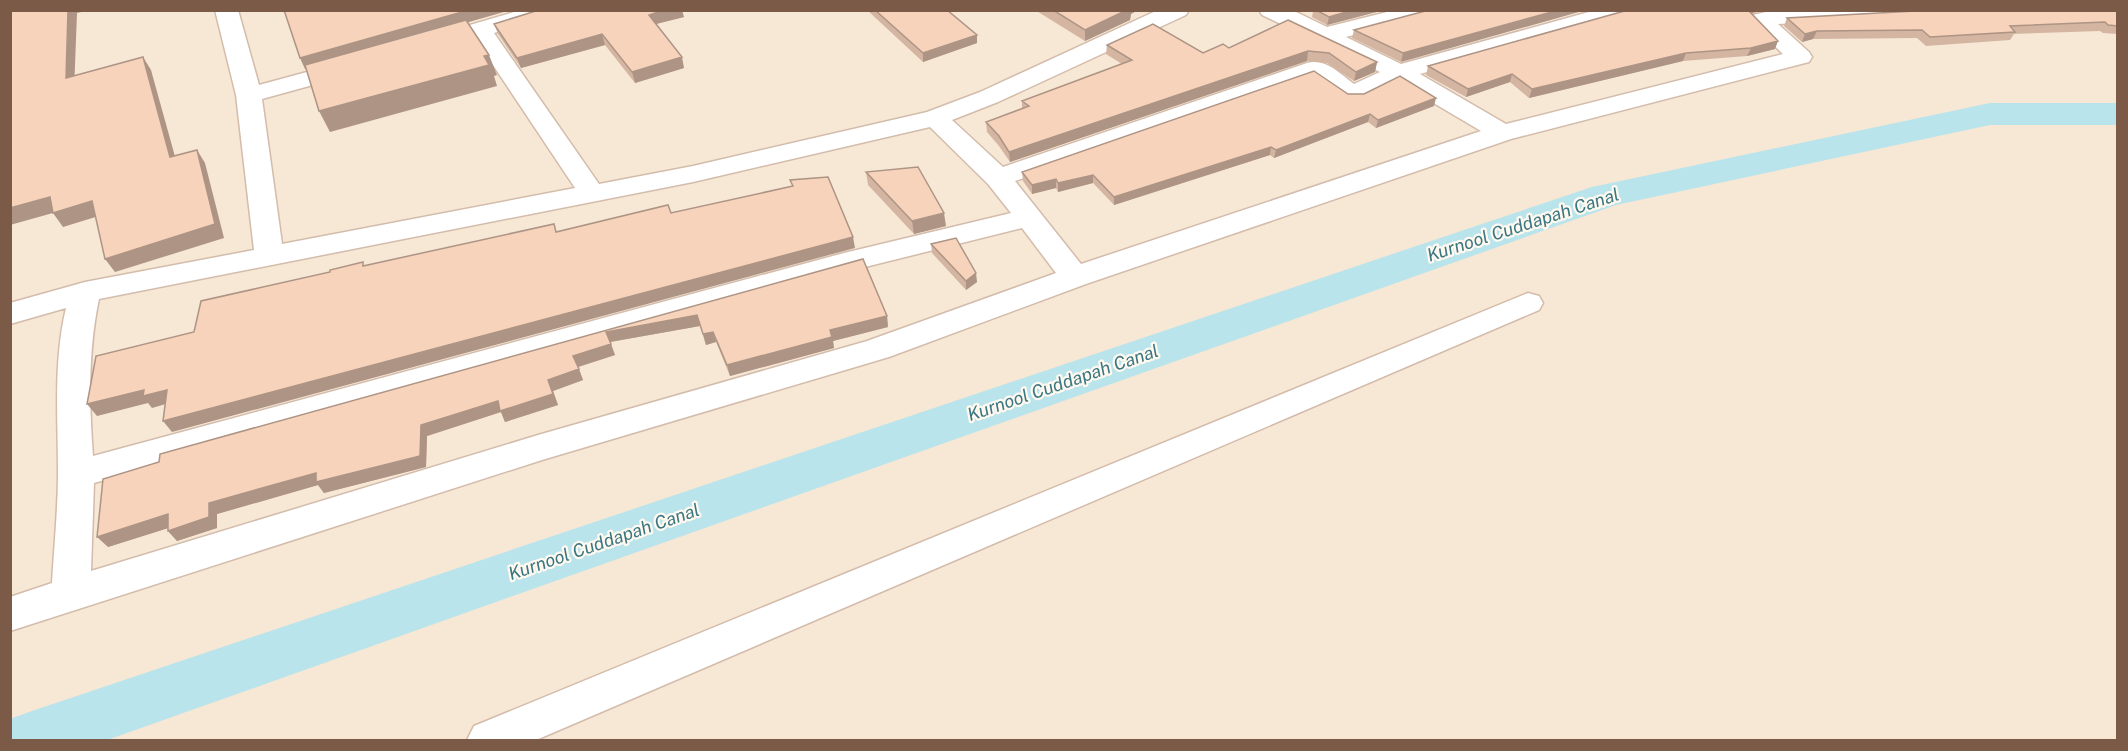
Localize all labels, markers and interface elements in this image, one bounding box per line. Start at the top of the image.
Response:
water label: Kurnool Cuddapah Canal [1424,184,1622,266]
water label: Kurnool Cuddapah Canal [964,340,1161,425]
water label: Kurnool Cuddapah Canal [505,499,702,584]

